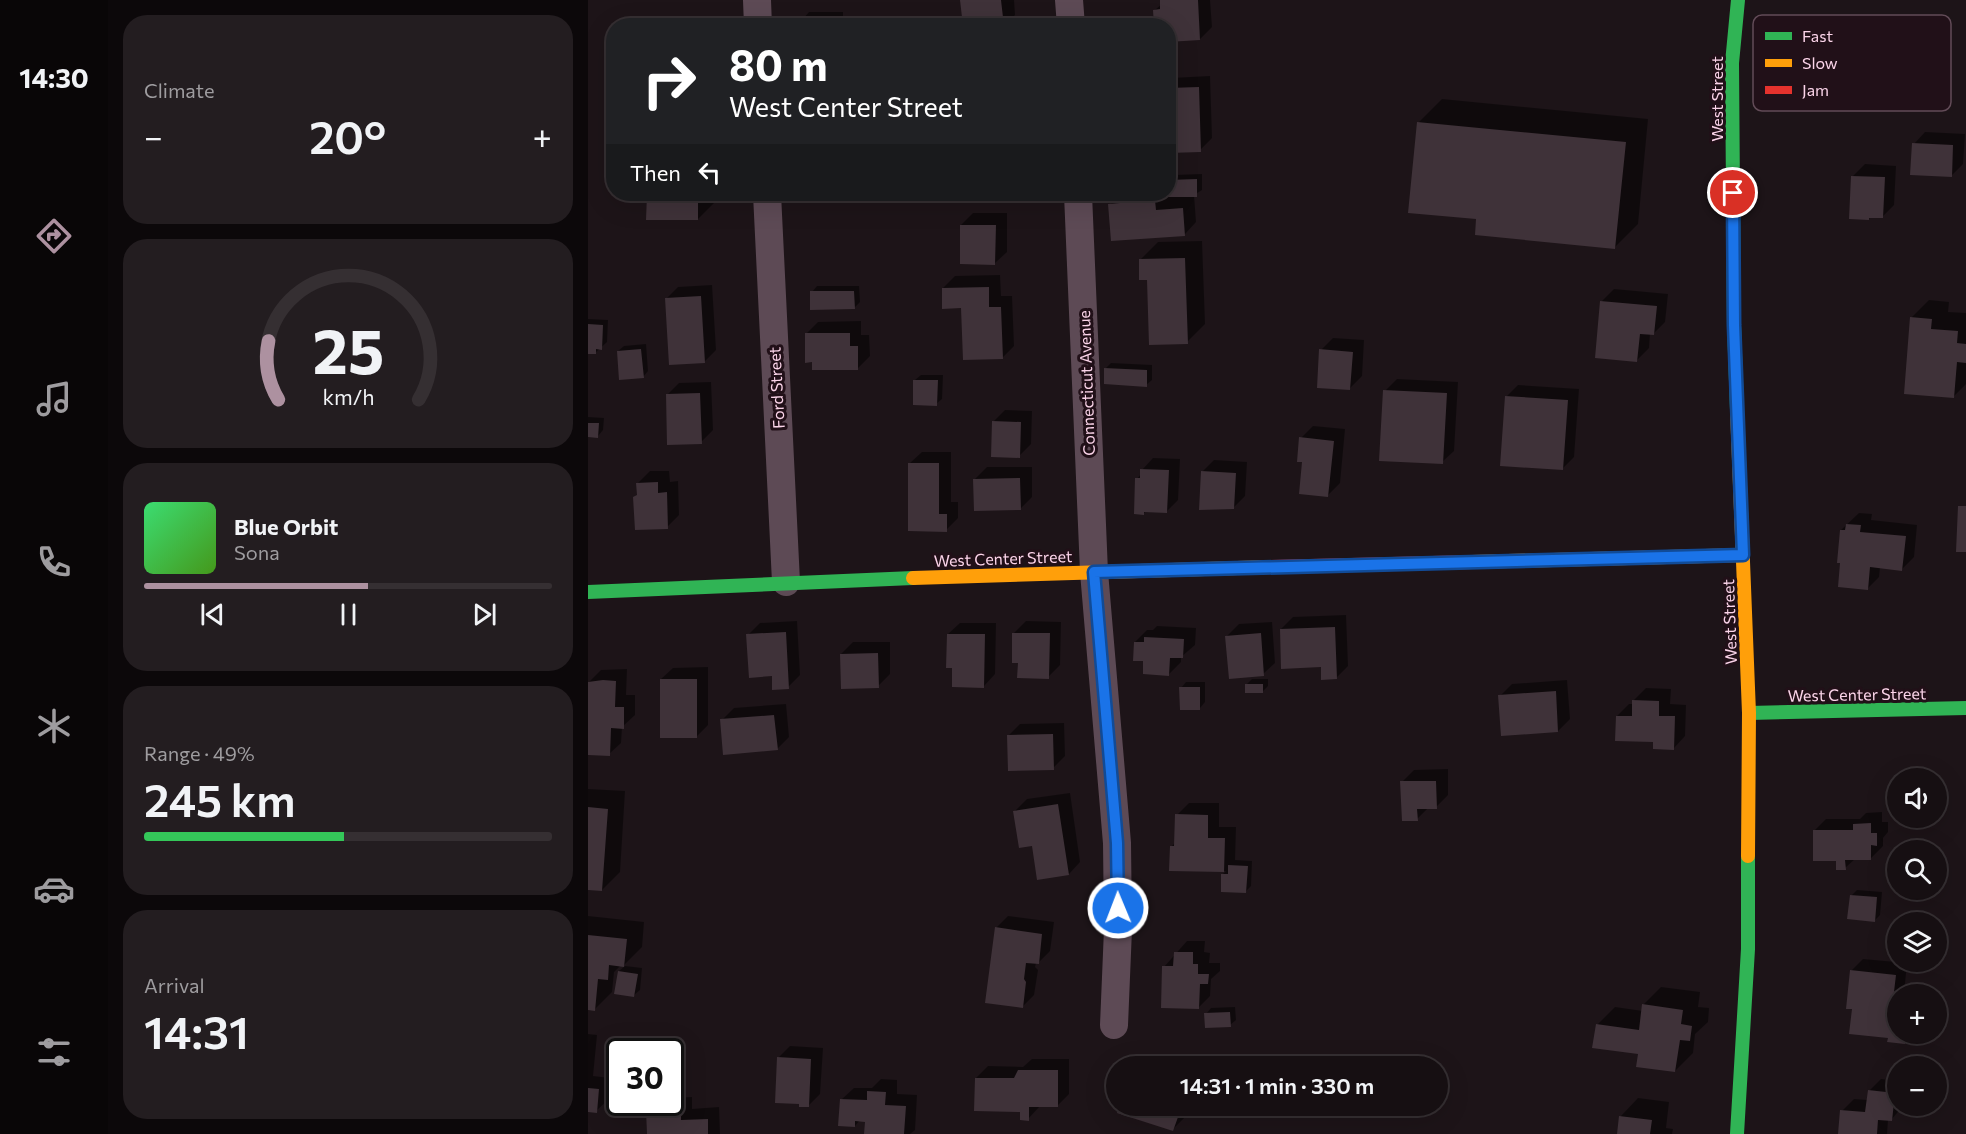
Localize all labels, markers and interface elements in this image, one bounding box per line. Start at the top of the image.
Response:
legend [1753,15,1951,111]
text: Fast [1802,26,1833,45]
text: 80 m [729,38,828,90]
icon: right [630,42,708,120]
text: Slow [1802,53,1838,72]
street label: West Street [1707,56,1726,142]
text: 14:30 [19,61,89,94]
text: Climate [144,78,214,102]
text: Jam [1802,80,1829,99]
text: West Center Street [729,90,963,123]
text: 20° [309,108,386,163]
text: − [144,115,163,156]
text: + [533,115,552,156]
icon: left [693,156,726,189]
text: Then [630,159,681,186]
pin [1707,167,1758,218]
icon: arrive [1716,176,1749,209]
icon: directions [33,215,75,257]
street label: Connecticut Avenue [1074,310,1098,456]
text: 25 [312,311,384,387]
street label: Ford Street [764,346,788,429]
icon: music [33,378,75,420]
text: km/h [322,384,374,410]
text: Blue Orbit [234,513,338,540]
text: Sona [234,540,280,564]
icon: phone [33,541,75,583]
street label: West Center Street [933,546,1073,570]
street label: West Street [1718,578,1740,665]
icon: previous [196,598,229,631]
icon: pause [332,598,365,631]
icon: next [468,598,501,631]
street label: West Center Street [1788,683,1927,705]
icon: climate [33,705,75,747]
text: Range · 49% [144,741,255,765]
map controls [1887,768,1947,1116]
button: sound [1887,768,1947,828]
text: 245 km [144,771,295,826]
button: search [1887,840,1947,900]
icon: car [33,868,75,910]
position arrow [1086,876,1150,940]
button: layers [1887,912,1947,972]
text: Arrival [144,973,205,997]
button: + [1887,984,1947,1044]
text: 14:31 [144,1003,249,1058]
icon: filters [33,1031,75,1073]
speed limit sign: 30 [606,1038,684,1116]
button: − [1887,1056,1947,1116]
text: 14:31 · 1 min · 330 m [1180,1072,1374,1099]

